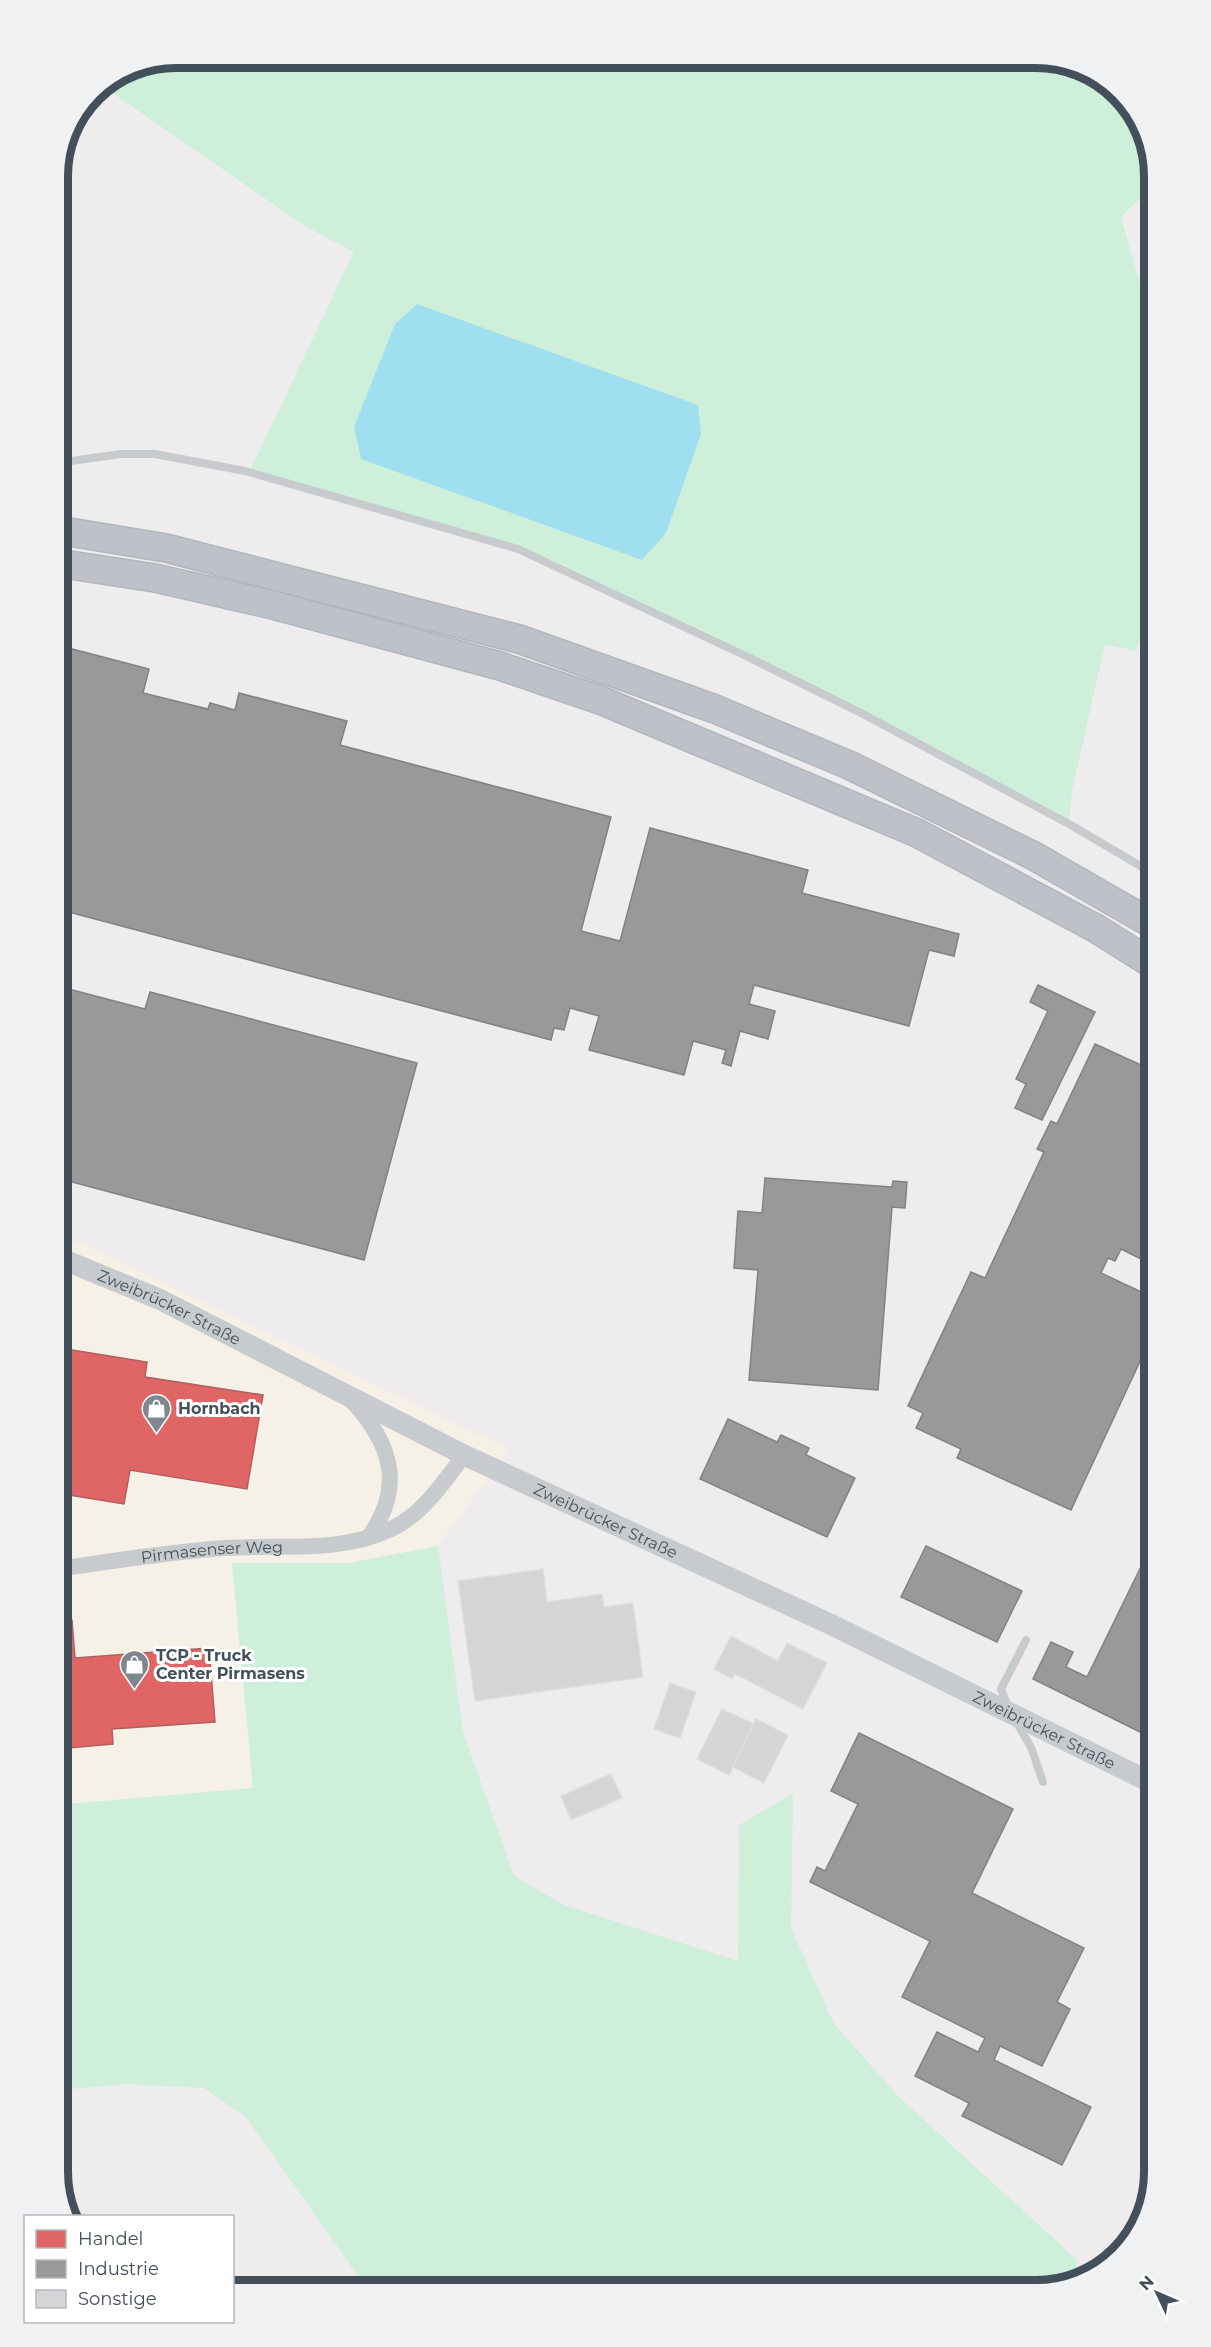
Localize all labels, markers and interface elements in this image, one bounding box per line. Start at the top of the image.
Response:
street label: Zweibrücker Straße [95,1265,244,1349]
shop icon: Hornbach [141,1392,173,1434]
place label: Hornbach [178,1399,261,1418]
street label: Zweibrücker Straße [531,1479,681,1562]
street label: Pirmasenser Weg [140,1537,283,1566]
place label: TCP - Truck Center Pirmasens [156,1646,305,1683]
shop icon: TCP - Truck Center Pirmasens [119,1648,151,1690]
street label: Zweibrücker Straße [970,1687,1119,1773]
legend [24,2215,234,2323]
text: Handel [78,2228,143,2250]
text: Industrie [78,2258,159,2280]
north arrow [1127,2263,1187,2323]
text: N [1135,2272,1158,2294]
text: Sonstige [78,2288,157,2310]

